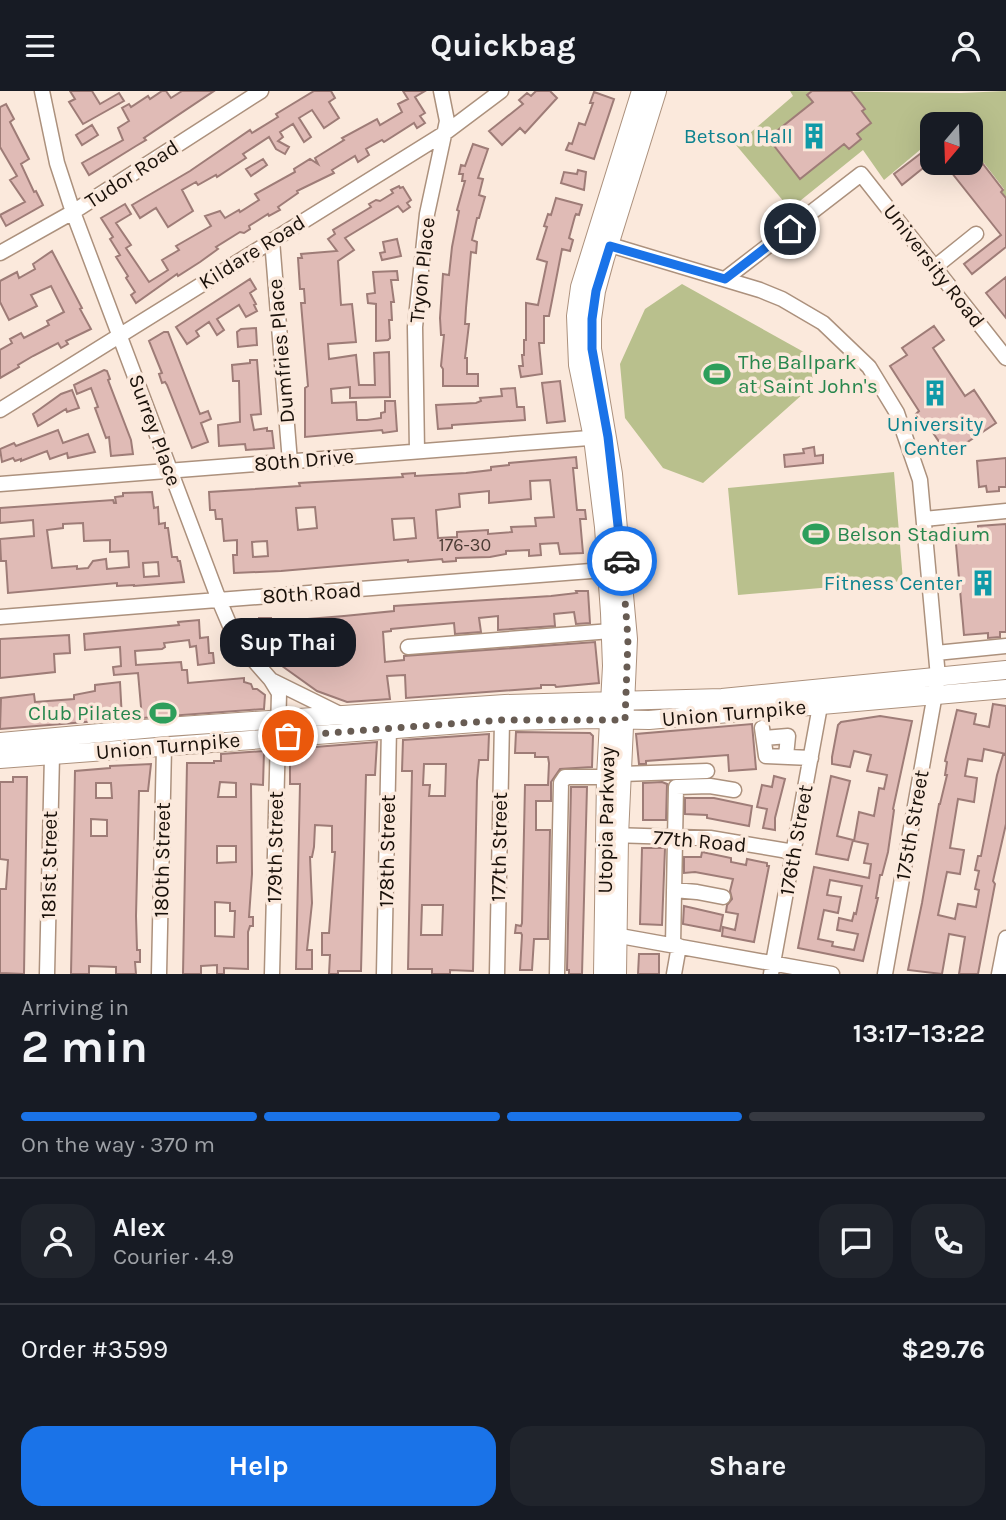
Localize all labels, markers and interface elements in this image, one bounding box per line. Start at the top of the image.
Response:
icon: menu [21,27,59,65]
text: Quickbag [430,27,576,64]
icon: person [947,27,985,65]
north arrow [920,112,984,175]
map controls [920,112,983,175]
building icon: Betson Hall [799,121,829,151]
place label: Betson Hall [684,124,793,148]
street label: Tudor Road [81,135,183,213]
pin [760,199,820,259]
street label: University Road [878,200,990,332]
street label: Kildare Road [194,210,310,294]
icon: home [771,210,809,248]
street label: Tryon Place [405,216,439,324]
street label: Dumfries Place [263,278,299,424]
place label: The Ballpark at Saint John's [738,350,878,398]
sports icon: The Ballpark at Saint John's [702,359,732,389]
street label: Surrey Place [124,371,186,489]
building icon: University Center [920,378,950,408]
place label: University Center [887,412,983,460]
street label: 80th Drive [253,444,355,476]
sports icon: Belson Stadium [801,519,831,549]
place label: Belson Stadium [837,522,990,546]
courier [587,526,657,596]
house number: 176-30 [439,534,491,556]
icon: car [603,542,641,580]
building icon: Fitness Center [968,568,998,598]
place label: Fitness Center [824,571,962,595]
street label: 80th Road [262,578,362,608]
callout: Sup Thai [220,617,356,666]
text: Sup Thai [240,629,336,656]
street label: Union Turnpike [661,695,807,731]
sports icon: Club Pilates [148,698,178,728]
place label: Club Pilates [28,701,142,725]
pin [258,706,318,766]
icon: bag [269,717,307,755]
street label: Union Turnpike [95,728,241,764]
street label: Utopia Parkway [593,746,619,894]
street label: 175th Street [890,768,934,882]
street label: 176th Street [774,783,818,897]
street label: 179th Street [262,791,288,903]
street label: 177th Street [486,792,512,902]
street label: 178th Street [374,794,400,908]
street label: 180th Street [149,802,175,918]
street label: 181st Street [36,811,62,919]
street label: 77th Road [652,825,748,857]
text: Arriving in [21,994,129,1021]
text: 13:17–13:22 [853,1018,985,1049]
text: 2 min [21,1020,148,1074]
text: On the way · 370 m [21,1131,215,1158]
button: person [21,1204,95,1278]
button: chat [819,1204,893,1278]
button: phone [911,1204,985,1278]
text: Alex [113,1212,165,1243]
text: Courier · 4.9 [113,1243,234,1270]
text: Order #3599 [21,1334,168,1365]
text: $29.76 [901,1334,985,1365]
button: Help [21,1426,496,1506]
button: Share [510,1426,985,1506]

